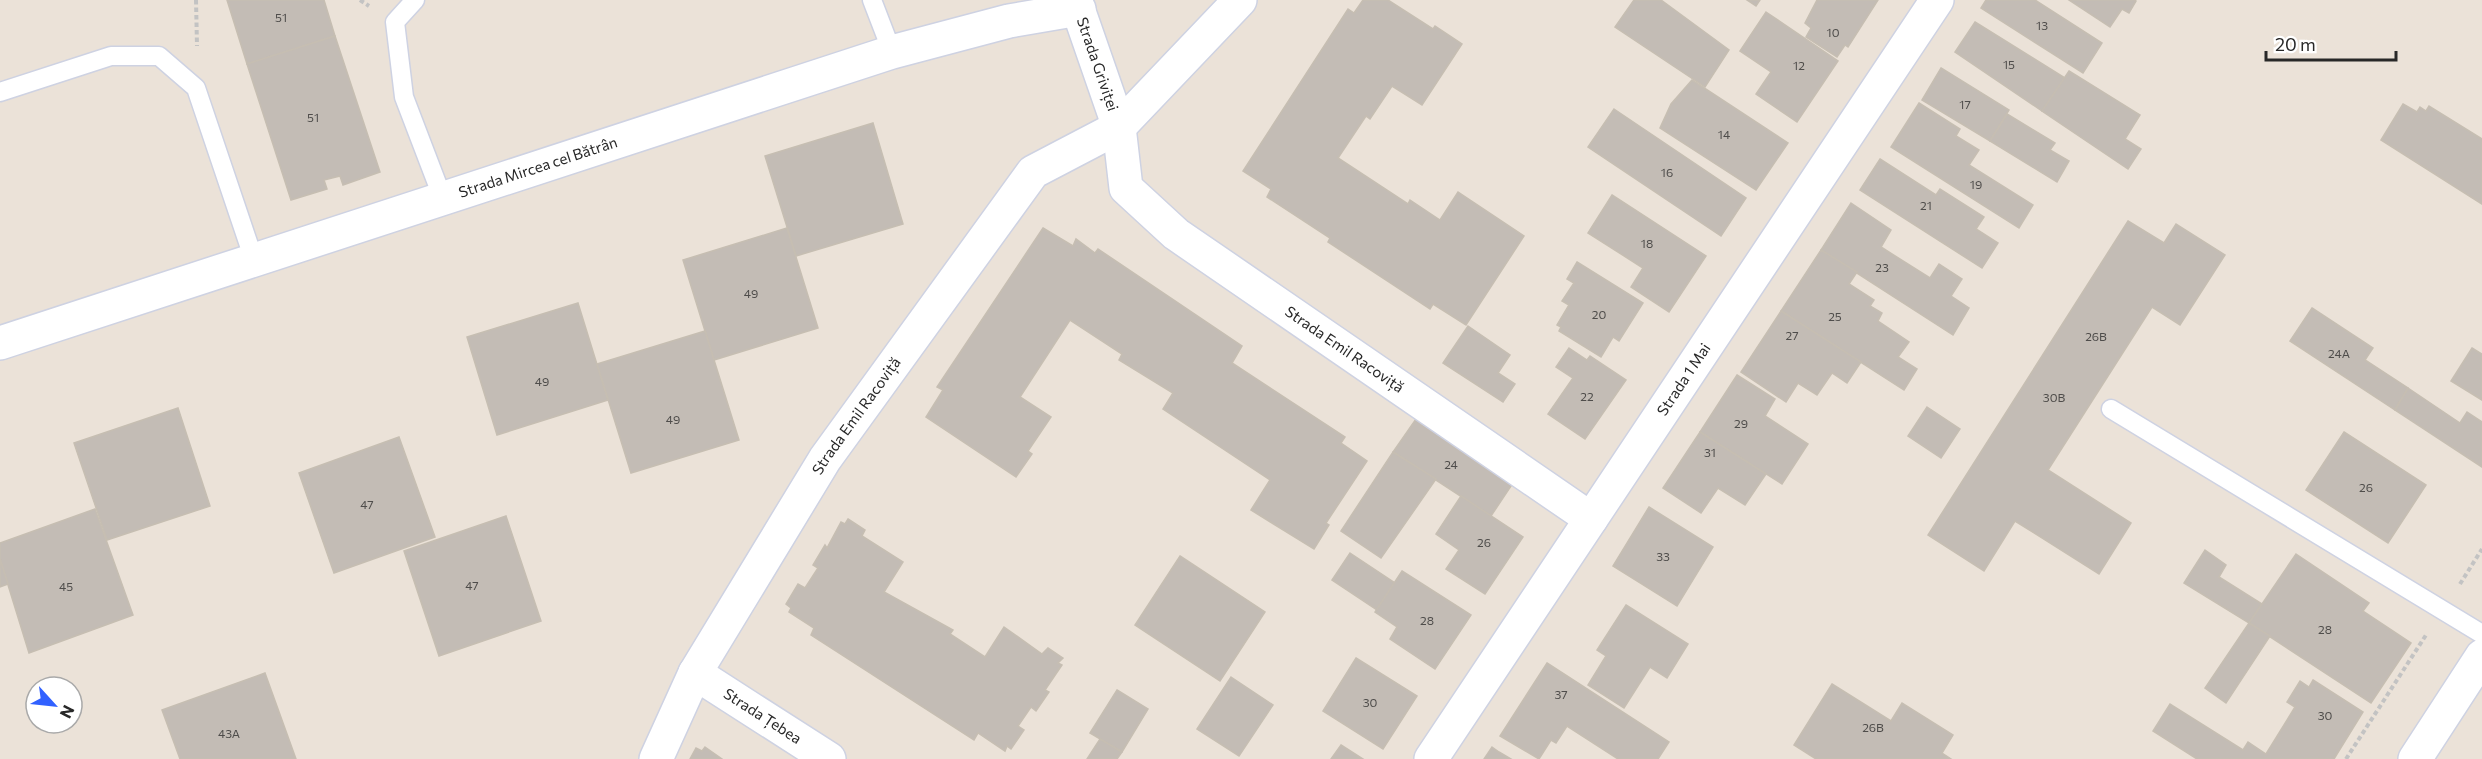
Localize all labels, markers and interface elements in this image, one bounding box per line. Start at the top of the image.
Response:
house number: 51 [275,10,287,24]
street label: Strada Griviței [1074,15,1123,113]
house number: 13 [2036,18,2048,32]
scale bar [2266,24,2396,62]
house number: 10 [1827,25,1840,39]
text: 20 m [2275,33,2316,55]
house number: 15 [2003,57,2015,71]
house number: 12 [1793,58,1805,72]
house number: 17 [1959,97,1971,111]
house number: 51 [307,110,319,124]
house number: 14 [1718,127,1730,141]
street label: Strada Mircea cel Bătrân [456,132,619,201]
house number: 16 [1661,165,1673,179]
house number: 19 [1970,177,1982,191]
house number: 21 [1920,198,1932,212]
house number: 18 [1641,236,1653,250]
house number: 23 [1875,260,1889,274]
house number: 49 [744,286,758,300]
street label: Strada Emil Racoviță [1282,302,1408,396]
house number: 20 [1592,307,1606,321]
house number: 25 [1828,309,1842,323]
house number: 27 [1786,328,1798,342]
house number: 26B [2085,329,2107,343]
street label: Strada 1 Mai [1653,339,1714,419]
house number: 24A [2328,346,2350,360]
street label: Strada Emil Racoviță [808,353,904,478]
house number: 49 [535,374,549,388]
house number: 22 [1580,389,1594,403]
house number: 30B [2043,390,2065,404]
house number: 49 [666,412,680,426]
house number: 29 [1734,416,1748,430]
house number: 31 [1704,445,1716,459]
house number: 24 [1444,457,1458,471]
house number: 26 [2359,480,2373,494]
house number: 47 [360,497,374,511]
house number: 26 [1477,535,1491,549]
house number: 33 [1656,549,1670,563]
house number: 47 [465,578,479,592]
house number: 45 [59,579,73,593]
house number: 28 [1420,613,1434,627]
house number: 28 [2318,622,2332,636]
north arrow [24,675,84,735]
street label: Strada Țebea [721,684,805,747]
house number: 37 [1554,687,1568,701]
house number: 30 [1363,695,1378,709]
text: N [57,702,79,722]
house number: 30 [2318,708,2333,722]
house number: 26B [1862,720,1884,734]
house number: 43A [218,726,240,740]

